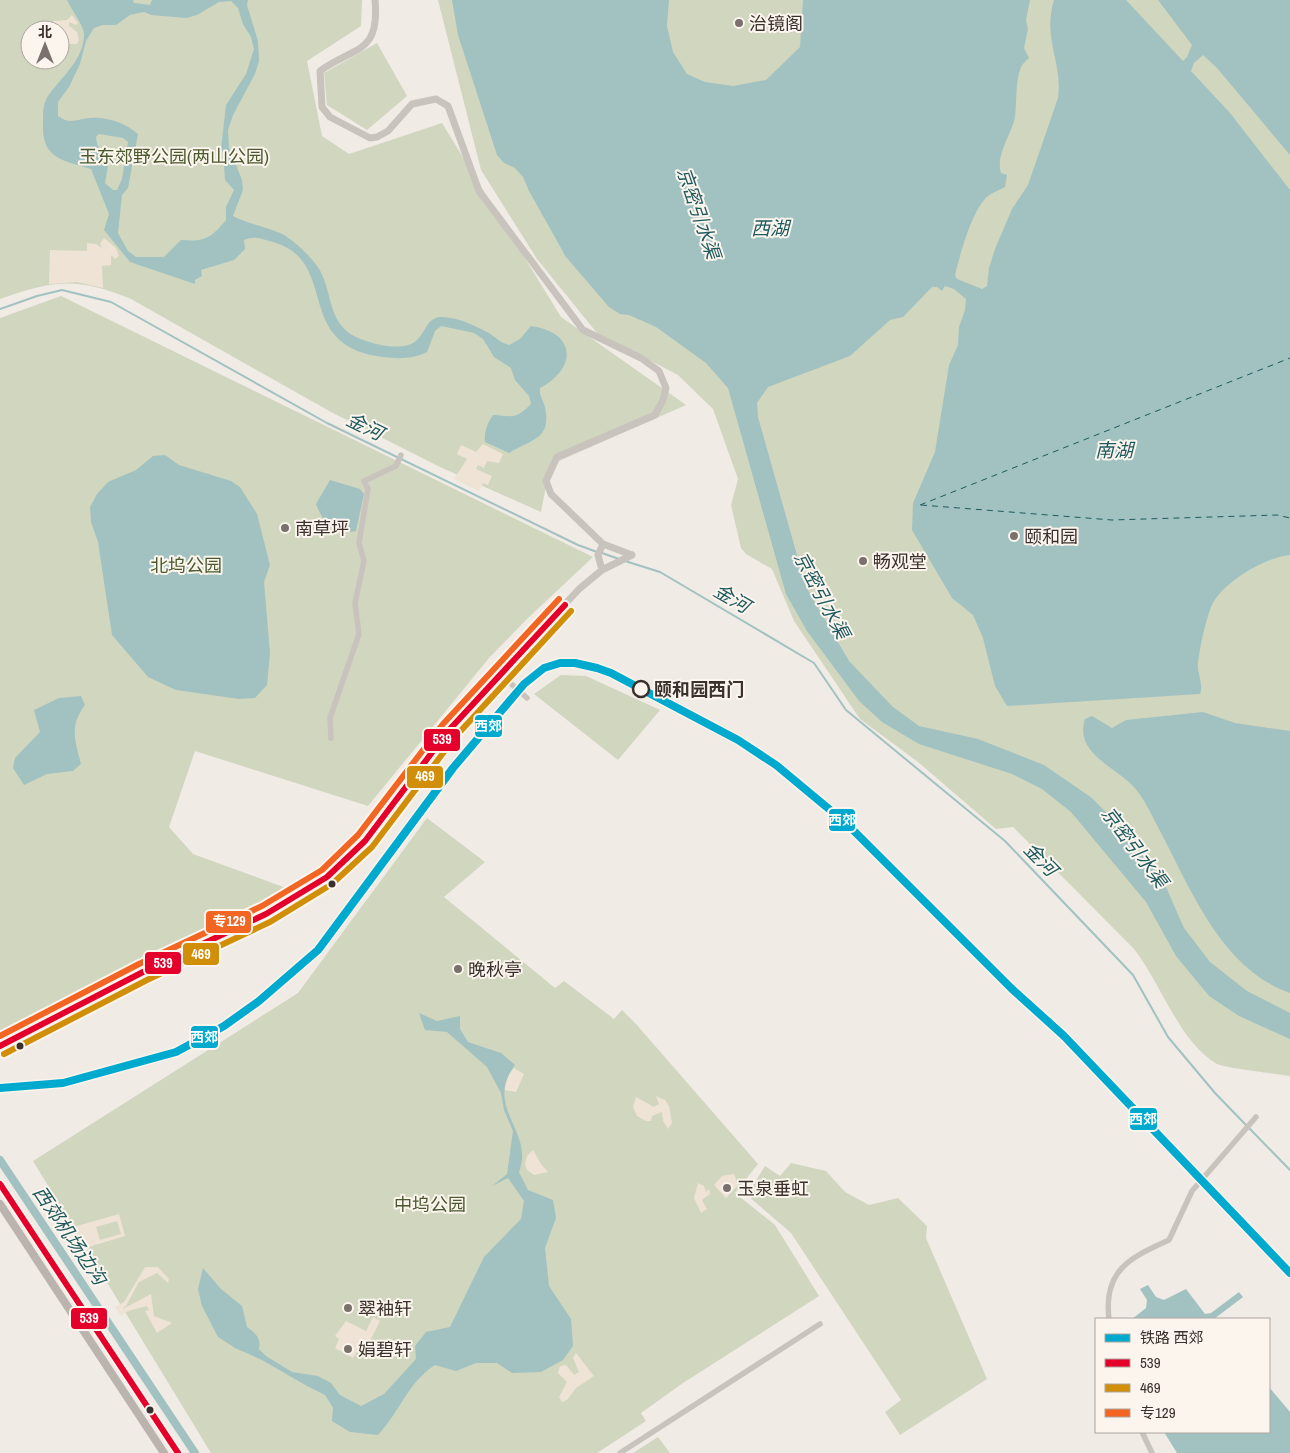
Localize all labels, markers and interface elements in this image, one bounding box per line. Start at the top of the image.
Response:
place label: 治镜阁 [749,11,803,36]
marker: 治镜阁 [733,17,745,29]
north arrow [20,20,70,70]
text: 北 [38,23,52,41]
park label: 玉东郊野公园(两山公园) [79,144,269,169]
water label: 京密引水渠 [671,164,728,265]
water label: 西湖 [751,215,792,241]
water label: 金河 [342,406,391,448]
water label: 南湖 [1095,437,1136,463]
place label: 南草坪 [295,516,349,541]
marker: 南草坪 [279,522,291,534]
place label: 颐和园 [1024,524,1078,549]
marker: 颐和园 [1008,530,1020,542]
water label: 京密引水渠 [788,547,857,646]
place label: 畅观堂 [873,549,927,574]
park label: 北坞公园 [150,553,222,578]
marker: 畅观堂 [857,555,869,567]
water label: 金河 [709,577,758,621]
place label: 颐和园西门 [654,677,744,702]
marker: 颐和园西门 [632,680,650,698]
line badge: 西郊 [474,714,503,738]
text: 西郊 [474,717,502,735]
line badge: 539 [423,728,461,752]
text: 539 [432,730,452,748]
line badge: 469 [406,765,444,789]
text: 469 [415,767,435,785]
water label: 京密引水渠 [1096,801,1176,895]
line badge: 西郊 [828,808,856,832]
text: 西郊 [828,811,856,829]
water label: 金河 [1018,836,1066,885]
unlabelled marker [327,879,337,889]
line badge: 专129 [205,910,252,934]
text: 专129 [212,912,246,930]
line badge: 469 [182,942,220,966]
text: 469 [191,945,211,963]
line badge: 539 [144,951,182,975]
text: 539 [153,954,173,972]
place label: 晚秋亭 [468,957,522,982]
marker: 晚秋亭 [452,963,464,975]
line badge: 西郊 [190,1025,219,1049]
text: 西郊 [190,1028,218,1046]
unlabelled marker [15,1041,25,1051]
line badge: 西郊 [1129,1107,1158,1131]
text: 西郊 [1129,1110,1157,1128]
place label: 玉泉垂虹 [737,1176,809,1201]
water label: 西郊机场边沟 [27,1180,114,1291]
marker: 玉泉垂虹 [721,1182,733,1194]
park label: 中坞公园 [394,1192,466,1217]
place label: 翠袖轩 [358,1296,412,1321]
marker: 翠袖轩 [342,1302,354,1314]
line badge: 539 [70,1307,108,1330]
text: 539 [79,1309,99,1327]
legend [1095,1318,1270,1433]
text: 铁路 西郊 [1140,1327,1203,1348]
place label: 娟碧轩 [358,1337,412,1362]
marker: 娟碧轩 [342,1343,354,1355]
text: 539 [1140,1352,1161,1373]
text: 469 [1140,1377,1161,1398]
text: 专129 [1140,1402,1176,1423]
unlabelled marker [145,1405,155,1415]

